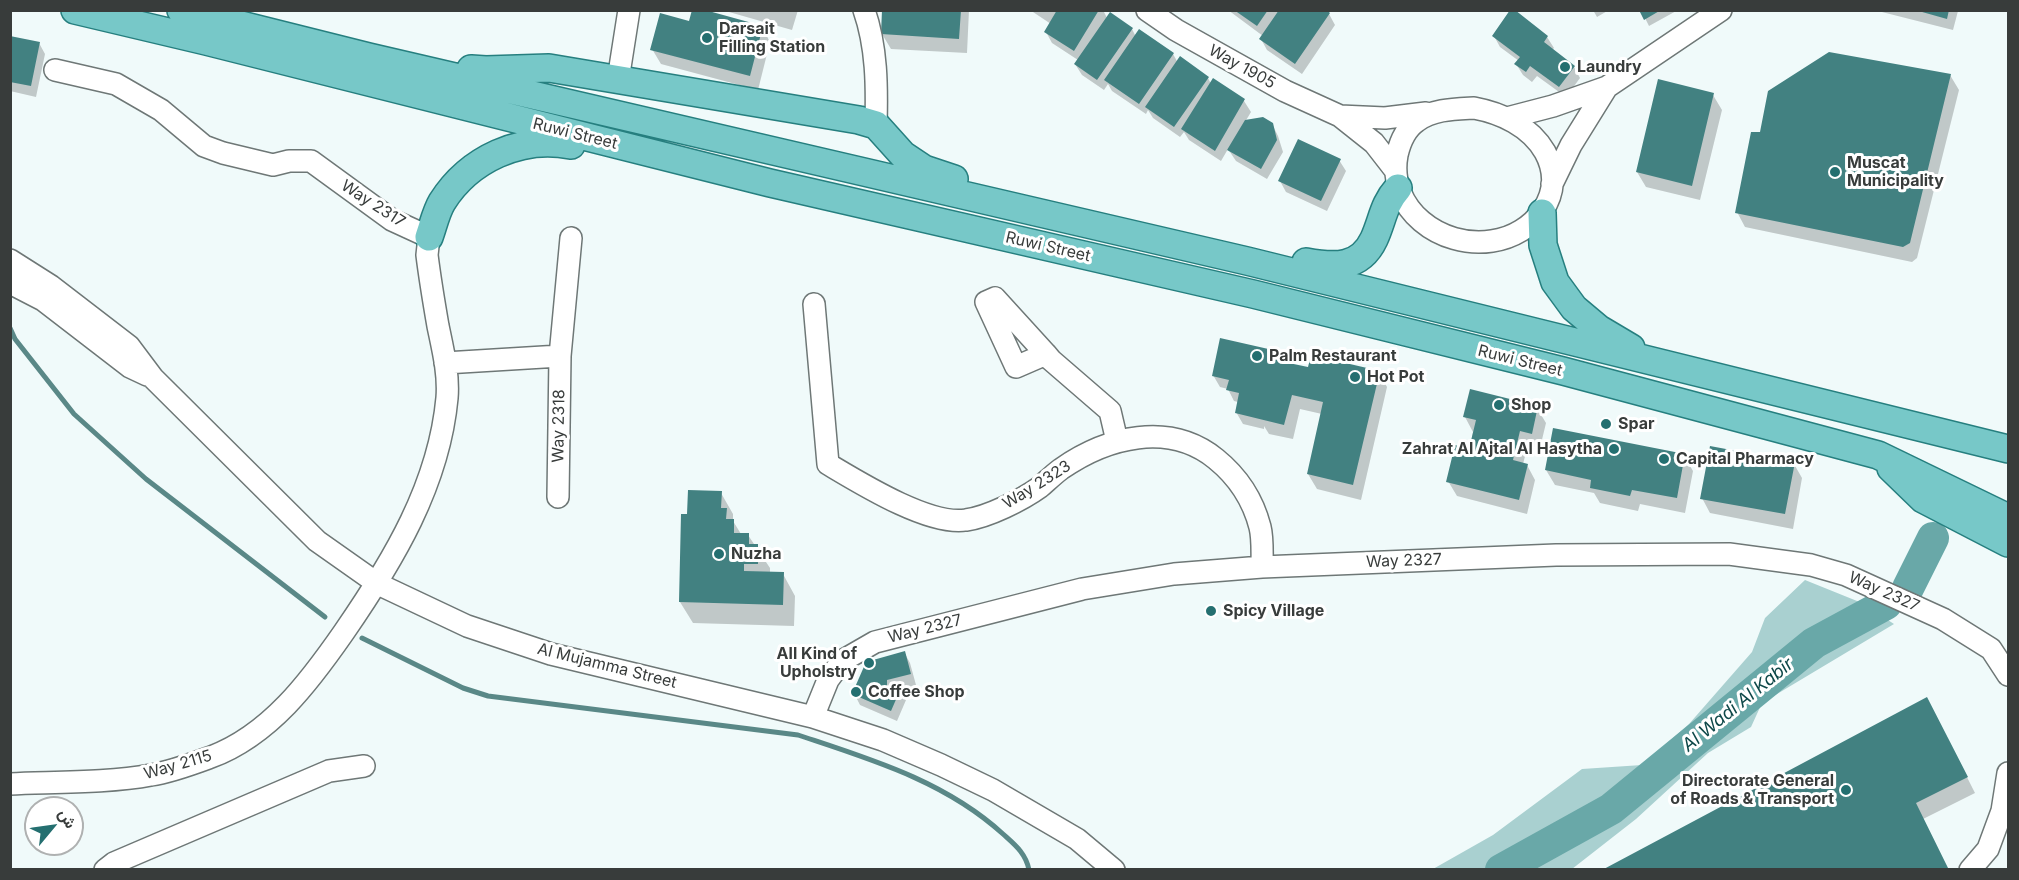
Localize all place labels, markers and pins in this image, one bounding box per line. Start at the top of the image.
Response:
place label: Darsait Filling Station [719,19,825,57]
marker: Darsait Filling Station [700,31,714,45]
place label: Laundry [1577,57,1642,77]
marker: Laundry [1558,60,1572,74]
place label: Muscat Municipality [1847,153,1944,191]
marker: Muscat Municipality [1828,165,1842,179]
place label: Palm Restaurant [1269,346,1397,366]
marker: Palm Restaurant [1250,349,1264,363]
place label: Hot Pot [1367,367,1424,387]
marker: Hot Pot [1348,370,1362,384]
place label: Shop [1511,395,1551,415]
marker: Shop [1492,398,1506,412]
place label: Spar [1618,414,1655,434]
marker: Spar [1599,417,1613,431]
place label: Zahrat Al Ajtal Al Hasytha [1402,439,1602,459]
marker: Zahrat Al Ajtal Al Hasytha [1607,442,1621,456]
place label: Capital Pharmacy [1676,449,1814,469]
marker: Capital Pharmacy [1657,452,1671,466]
place label: Nuzha [731,544,782,564]
marker: Nuzha [712,547,726,561]
place label: Spicy Village [1223,601,1324,621]
marker: Spicy Village [1204,604,1218,618]
place label: All Kind of Upholstry [777,644,857,682]
marker: All Kind of Upholstry [862,656,876,670]
place label: Coffee Shop [868,682,965,702]
marker: Coffee Shop [849,685,863,699]
place label: Directorate General of Roads & Transport [1670,771,1834,809]
marker: Directorate General of Roads & Transport [1839,783,1853,797]

